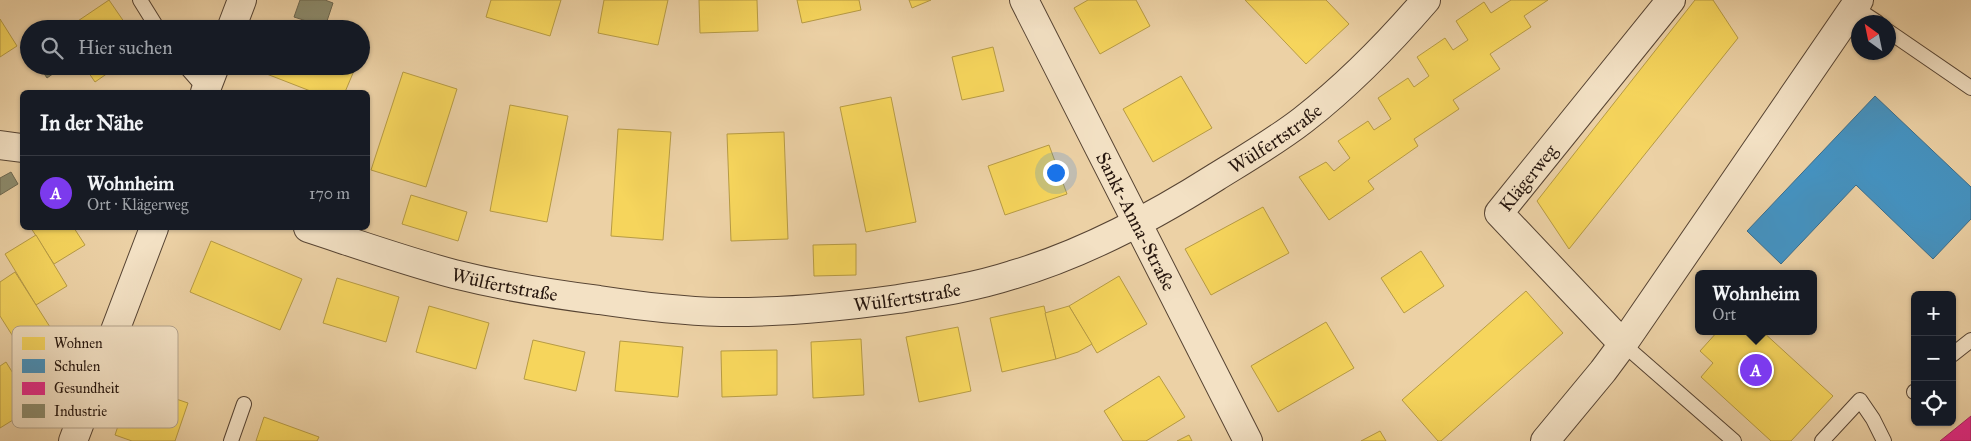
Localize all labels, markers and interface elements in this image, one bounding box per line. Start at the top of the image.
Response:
north arrow [1851,15,1896,60]
search box [20,20,370,75]
icon: search [38,34,66,62]
text: Hier suchen [78,36,172,59]
street label: Wülfertstraße [1224,98,1326,178]
text: In der Nähe [40,110,143,136]
street label: Klägerweg [1494,139,1563,216]
street label: Sankt-Anna-Straße [1092,148,1181,294]
your location [1043,160,1069,186]
text: Wohnheim [87,172,174,195]
text: A [51,184,61,203]
text: 170 m [309,184,350,203]
text: Ort · Klägerweg [87,195,188,214]
street label: Wülfertstraße [449,262,560,306]
popup [1695,270,1817,335]
street label: Wülfertstraße [852,277,962,316]
text: Wohnheim [1712,282,1800,305]
map controls [1911,291,1956,426]
button: + [1911,291,1956,336]
text: Ort [1712,305,1736,324]
legend [12,326,178,428]
text: Wohnen [54,335,103,352]
button: − [1911,336,1956,381]
pin: A [1740,351,1772,389]
text: Schulen [54,358,101,375]
text: Gesundheit [54,380,120,397]
button: locate [1911,381,1956,426]
text: Industrie [54,403,107,420]

